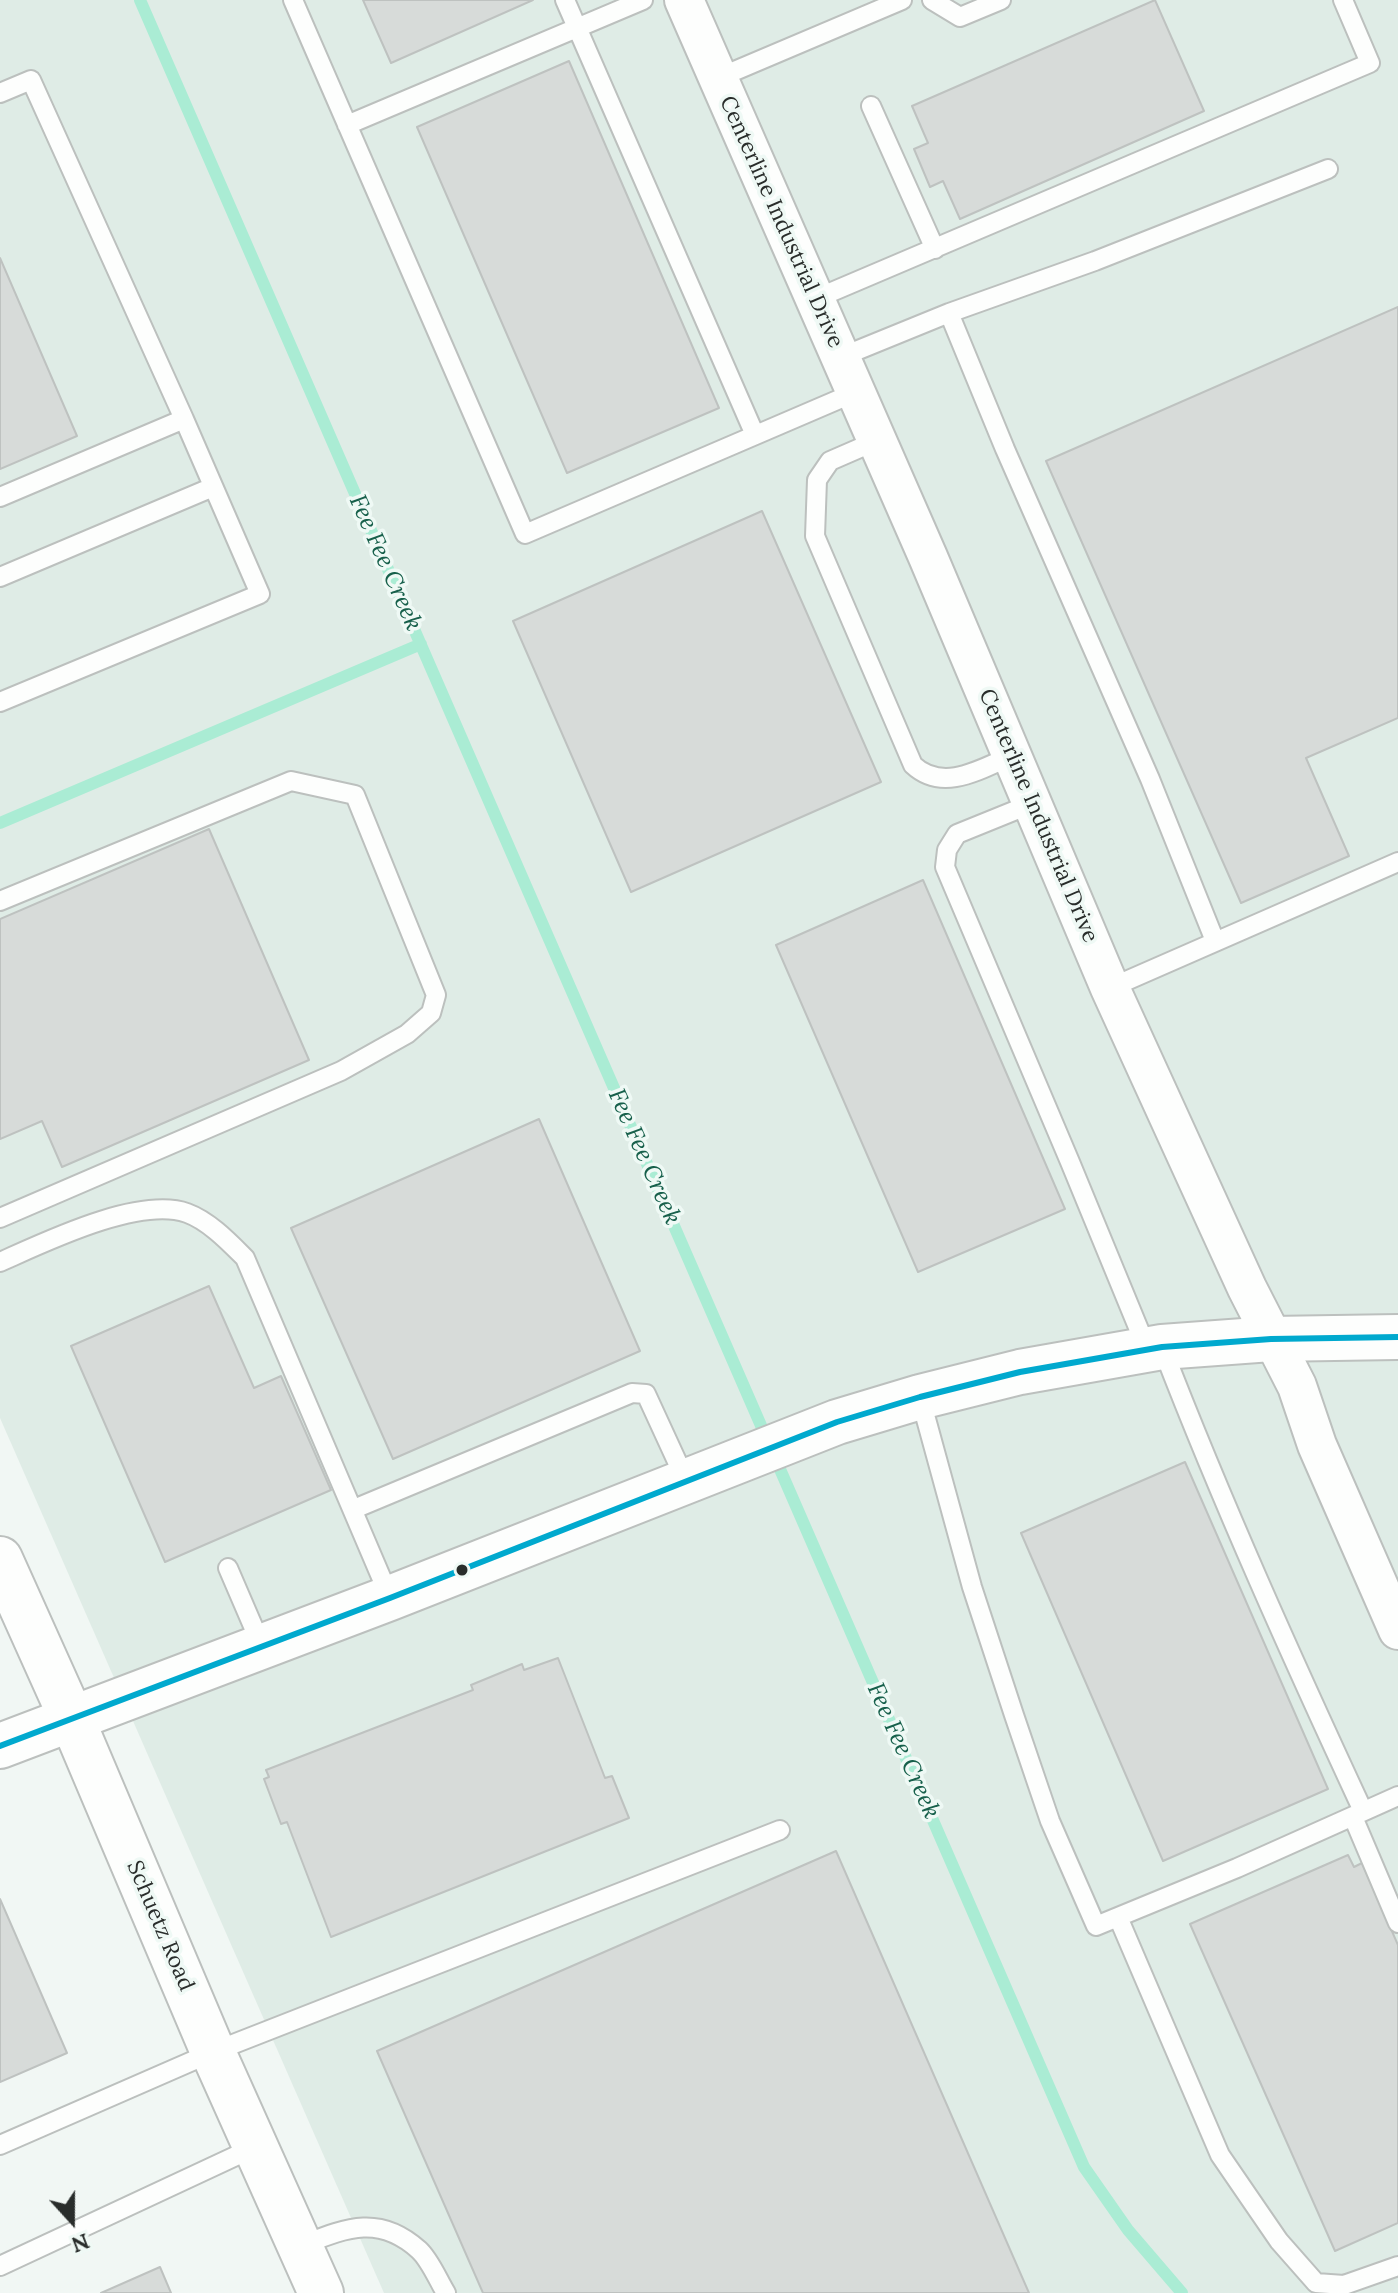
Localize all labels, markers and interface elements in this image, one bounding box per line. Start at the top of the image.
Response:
street label: Centerline Industrial Drive [713,92,849,352]
water label: Fee Fee Creek [342,491,428,635]
street label: Centerline Industrial Drive [973,685,1103,947]
water label: Fee Fee Creek [601,1085,687,1229]
unlabelled marker [454,1562,470,1578]
water label: Fee Fee Creek [860,1679,946,1823]
street label: Schuetz Road [121,1857,199,1995]
north arrow [32,2181,112,2261]
text: N [68,2227,94,2260]

